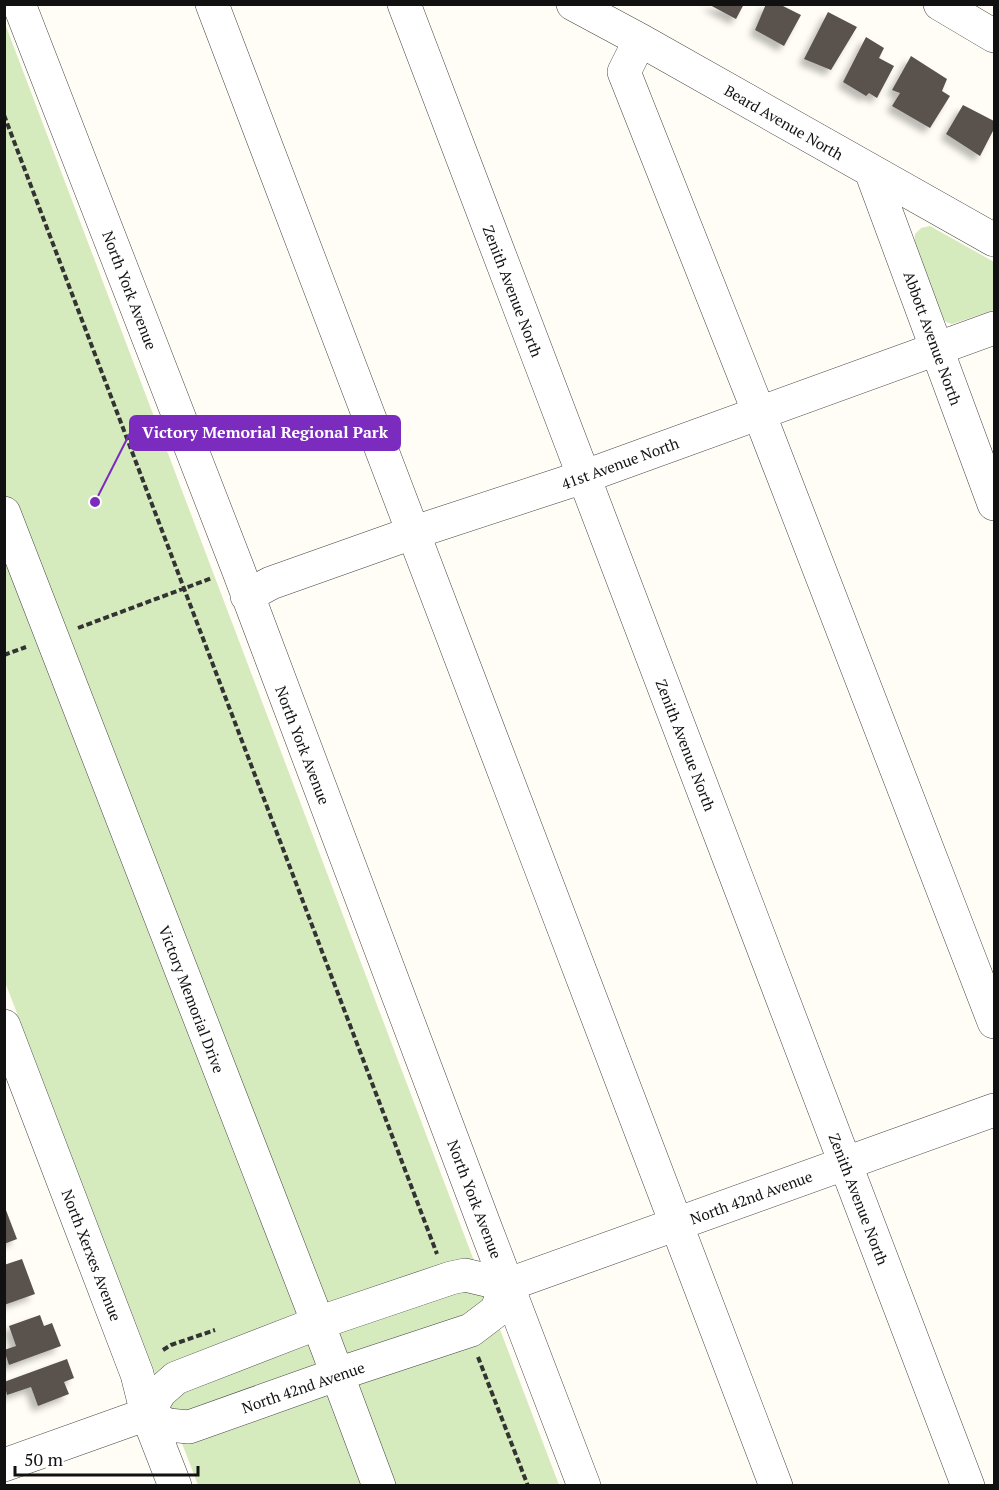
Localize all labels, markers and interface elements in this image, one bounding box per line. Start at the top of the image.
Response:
street label: Beard Avenue North [721,80,847,164]
street label: Zenith Avenue North [479,222,547,360]
street label: North York Avenue [98,228,162,352]
street label: Abbott Avenue North [899,268,967,408]
callout: Victory Memorial Regional Park [130,416,400,450]
text: Victory Memorial Regional Park [142,421,389,443]
street label: 41st Avenue North [559,432,682,494]
street label: Zenith Avenue North [652,676,720,814]
street label: North York Avenue [271,683,335,807]
street label: Victory Memorial Drive [155,922,229,1076]
street label: Zenith Avenue North [825,1130,893,1268]
street label: North York Avenue [443,1137,507,1261]
street label: North 42nd Avenue [687,1166,815,1228]
street label: North Xerxes Avenue [58,1186,126,1324]
street label: North 42nd Avenue [239,1357,367,1417]
scale bar [15,1439,198,1477]
text: 50 m [24,1447,64,1471]

